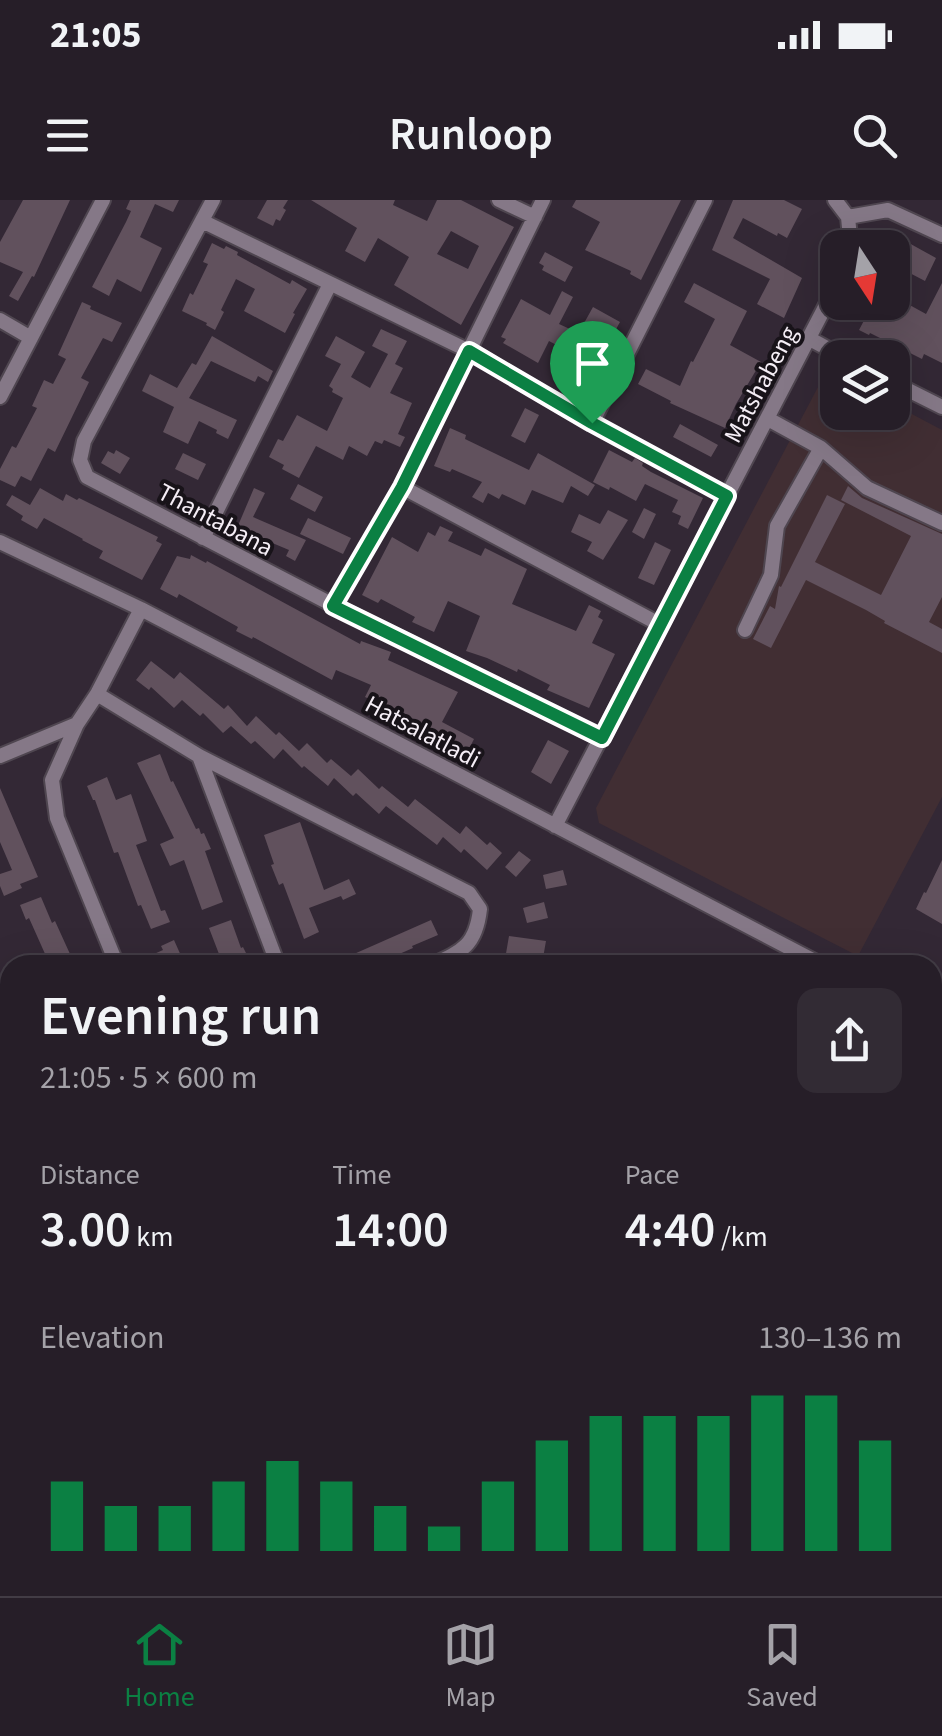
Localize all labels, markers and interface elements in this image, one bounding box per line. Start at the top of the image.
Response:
text: 21:05 [50,8,142,62]
text: Runloop [389,103,553,167]
icon: menu [40,108,95,163]
icon: search [847,108,902,163]
north arrow [820,230,910,320]
map controls [820,230,910,430]
street label: Matshabeng [715,319,807,449]
pin [550,321,635,424]
icon: arrive [565,336,620,391]
button: layers [820,340,910,430]
street label: Thantabana [151,474,280,565]
street label: Hatsalatladi [358,686,487,777]
text: Evening run [40,978,321,1056]
button: share [797,988,902,1093]
text: 21:05 · 5 × 600 m [40,1055,258,1101]
text: Distance [40,1155,140,1195]
text: Time [332,1155,391,1195]
text: Pace [625,1155,680,1195]
text: 3.00 [40,1195,131,1266]
text: 14:00 [332,1195,449,1266]
text: 4:40 [625,1195,715,1266]
text: km [131,1217,173,1257]
text: /km [715,1217,768,1257]
text: Elevation [40,1315,165,1361]
text: 130–136 m [758,1315,902,1361]
tab: Home [124,1617,195,1717]
tab: Map [443,1617,498,1717]
tab: Saved [746,1617,818,1717]

